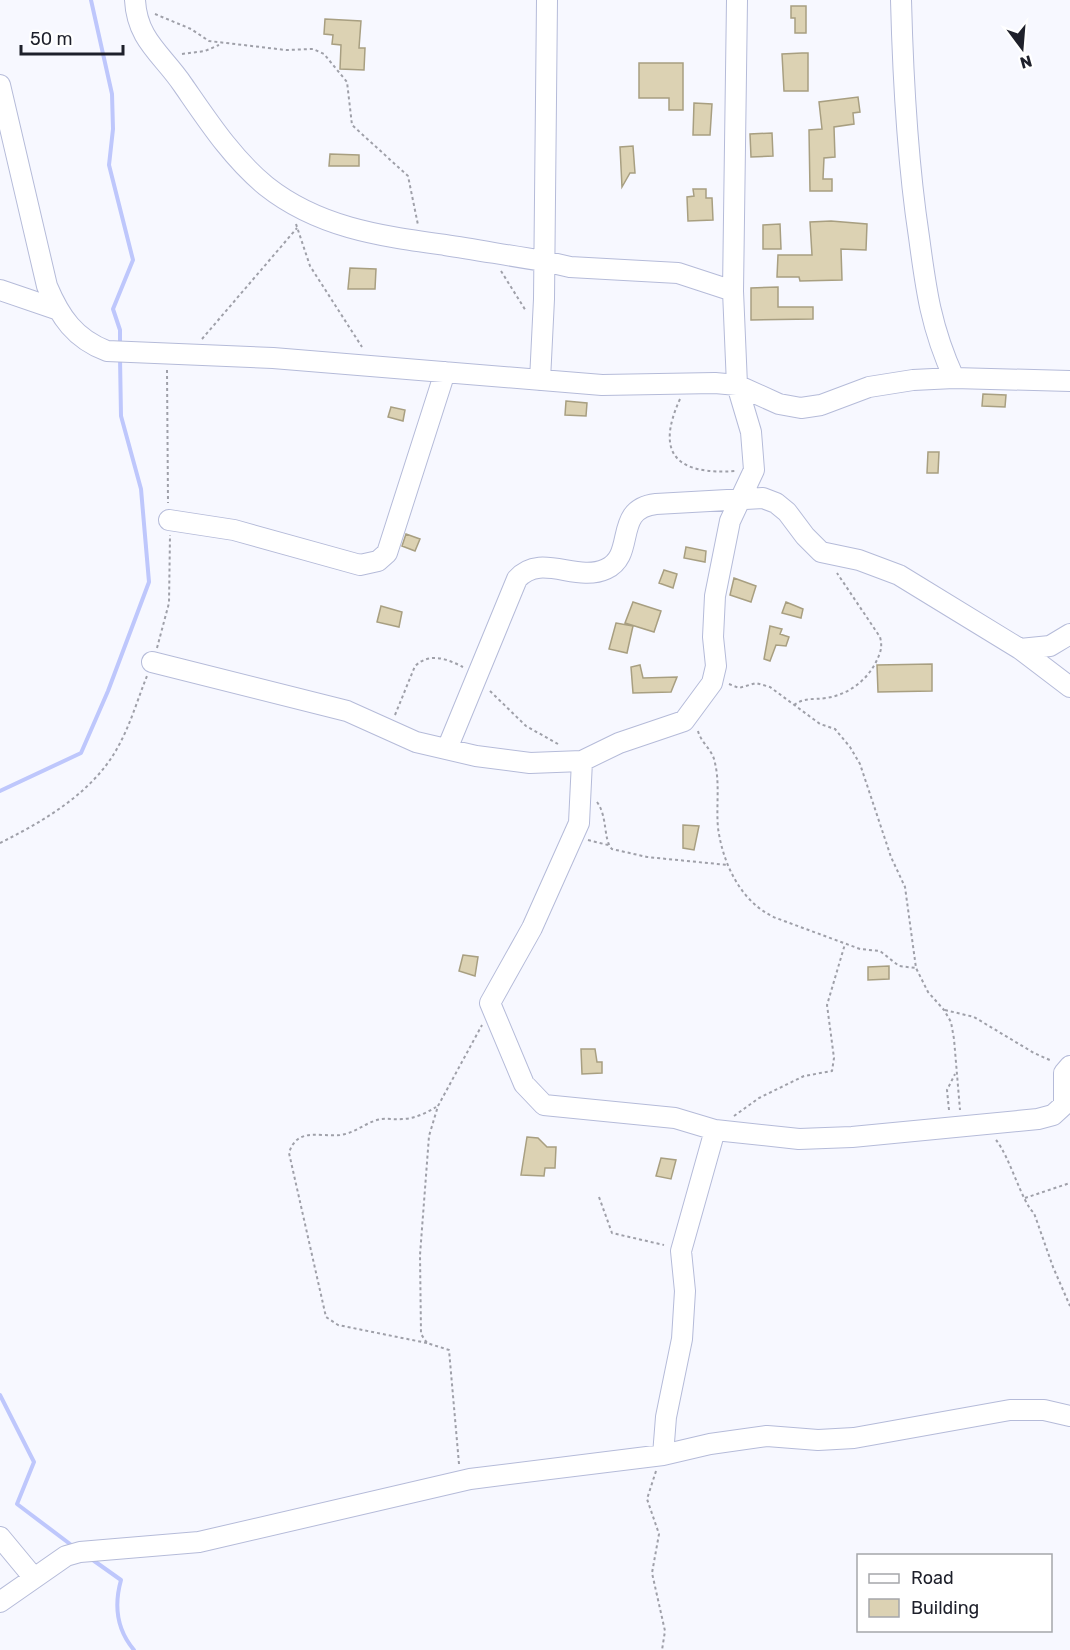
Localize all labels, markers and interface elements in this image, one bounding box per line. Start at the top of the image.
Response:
scale bar [21,18,123,56]
north arrow [992,18,1052,78]
text: 50 m [30,28,73,50]
text: N [1018,51,1034,73]
legend [857,1554,1052,1632]
text: Road [911,1567,954,1589]
text: Building [911,1597,979,1619]

